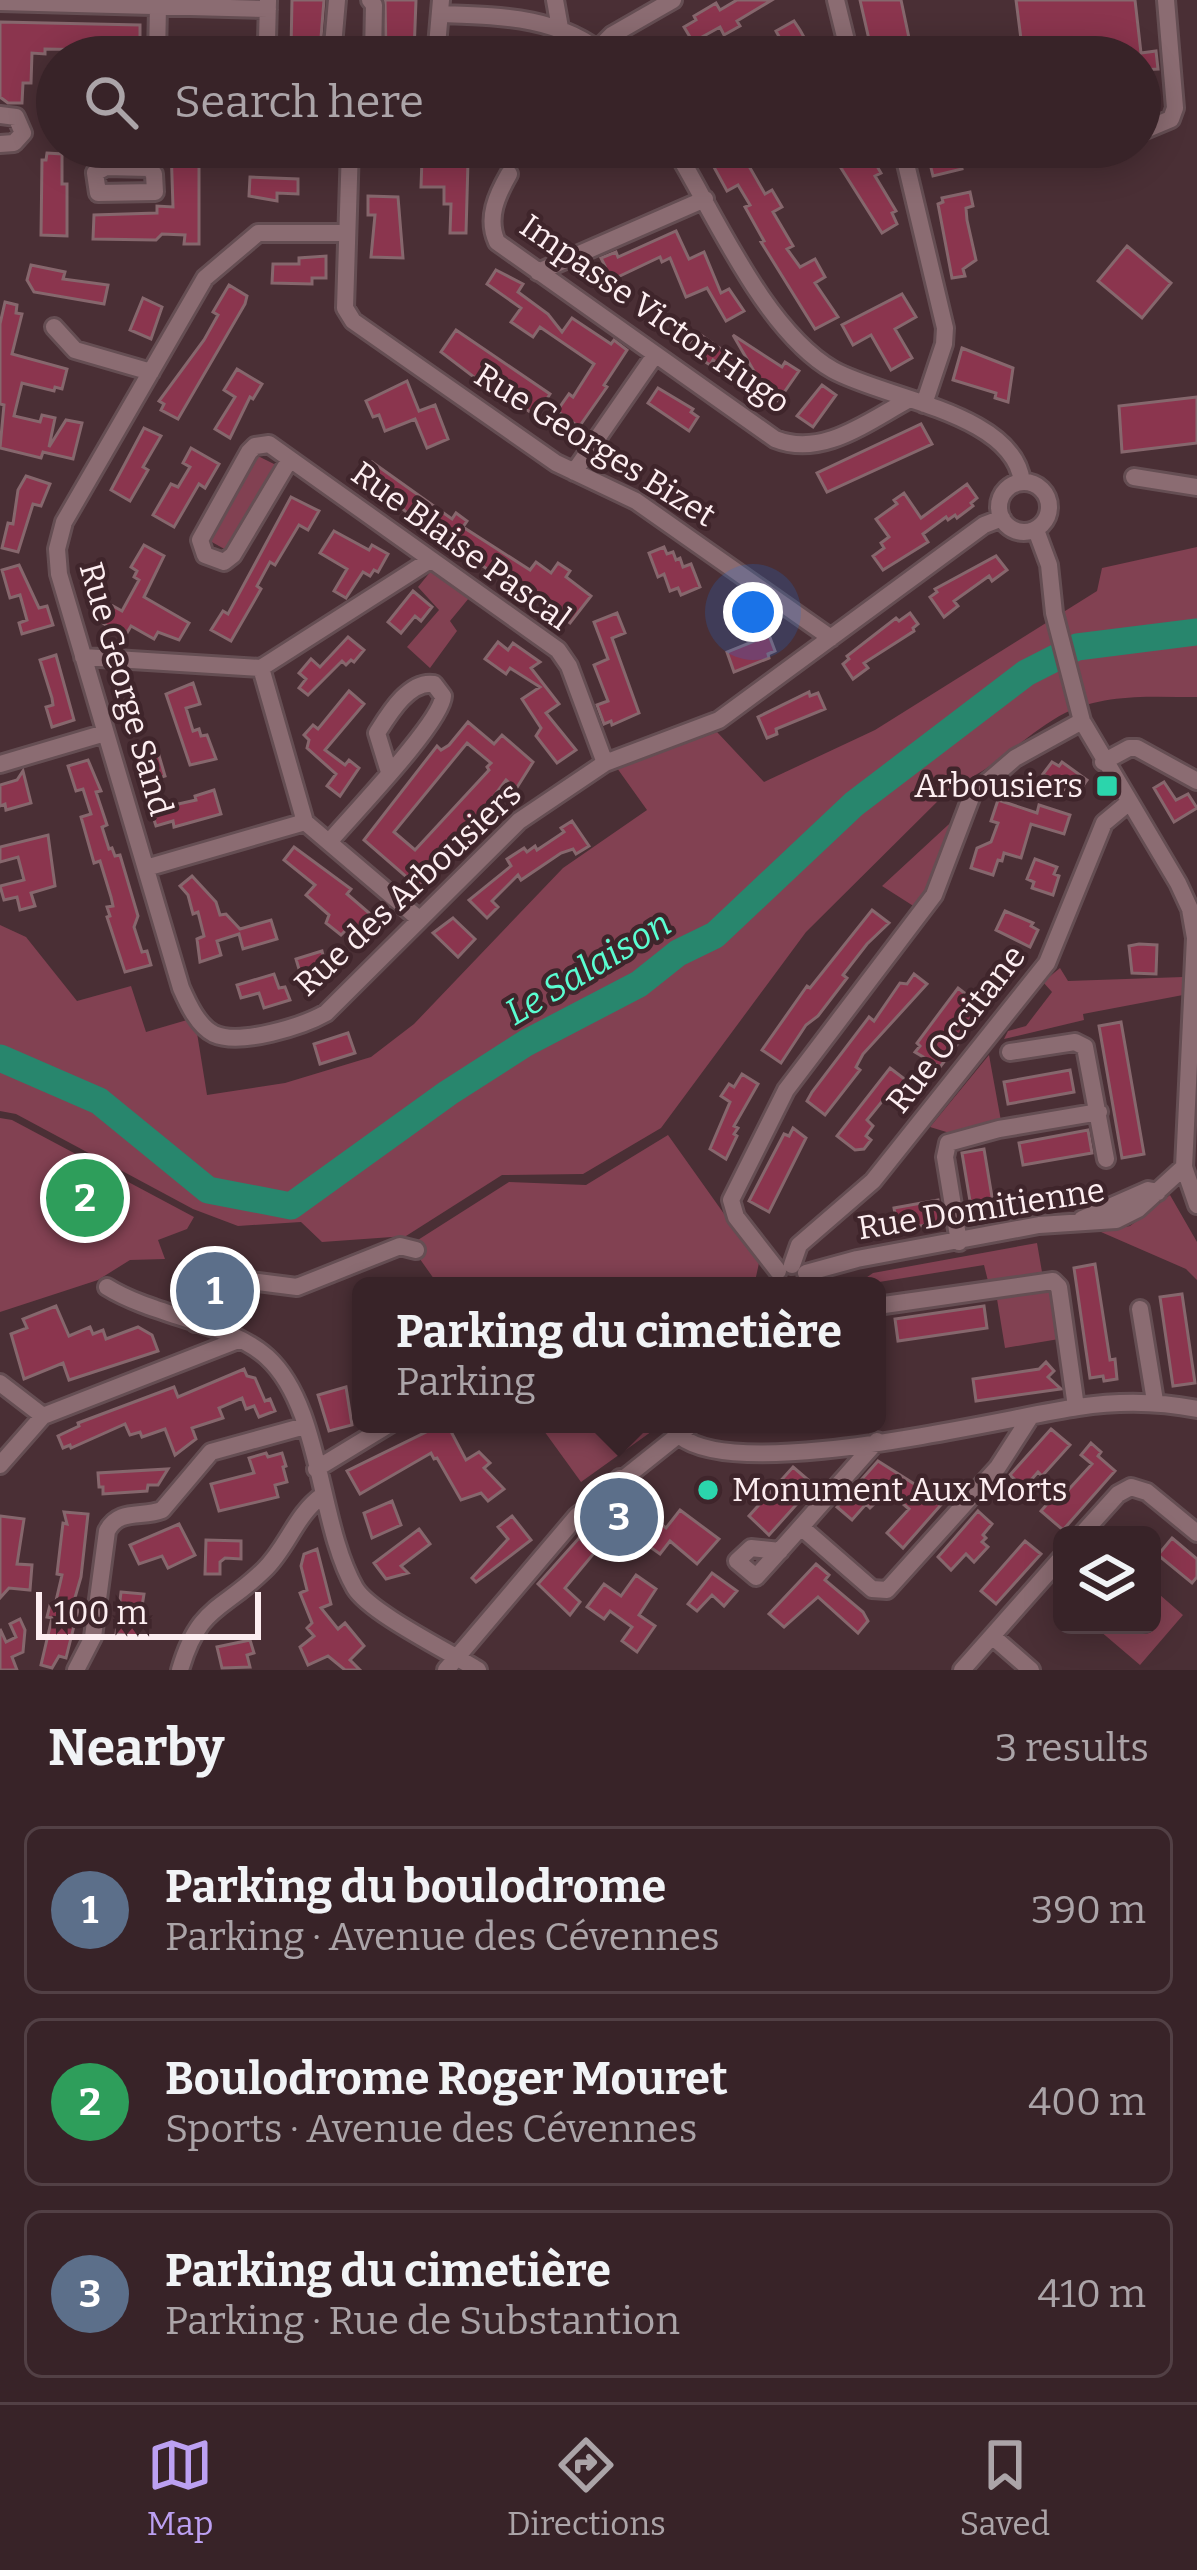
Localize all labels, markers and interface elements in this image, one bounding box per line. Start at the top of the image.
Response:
search box [36,36,1161,168]
icon: search [78,69,144,135]
text: Search here [174,75,424,129]
street label: Impasse Victor Hugo [512,206,798,422]
street label: Rue Georges Bizet [467,355,723,535]
street label: Rue Blaise Pascal [344,453,578,639]
street label: Rue George Sand [71,558,181,820]
your location [723,582,783,642]
place label: Arbousiers [914,766,1083,806]
marker: Arbousiers [1094,773,1120,799]
street label: Rue des Arbousiers [286,774,530,1004]
water label: Le Salaison [497,901,679,1035]
street label: Rue Occitane [878,937,1034,1121]
pin: 2 [46,1153,124,1243]
street label: Rue Domitienne [855,1170,1107,1248]
pin: 1 [176,1246,254,1336]
popup [352,1277,886,1433]
text: Parking du cimetière [396,1305,842,1359]
text: Parking [396,1359,536,1405]
place label: Monument Aux Morts [732,1470,1067,1510]
pin: 3 [580,1472,658,1562]
marker: Monument Aux Morts [695,1477,721,1503]
map controls [1053,1526,1161,1634]
button: layers [1053,1526,1161,1634]
scale bar [36,1586,261,1639]
text: 100 m [54,1593,148,1633]
text: Nearby [48,1717,224,1779]
text: 3 results [995,1725,1149,1771]
text: Parking du boulodrome [165,1860,666,1914]
text: 1 [82,1887,98,1933]
text: 390 m [1031,1887,1146,1933]
text: Parking · Avenue des Cévennes [165,1914,720,1960]
text: Boulodrome Roger Mouret [165,2052,728,2106]
text: 2 [79,2079,101,2125]
text: 400 m [1028,2079,1146,2125]
text: Sports · Avenue des Cévennes [165,2106,697,2152]
text: Parking du cimetière [165,2244,611,2298]
text: 3 [79,2271,101,2317]
text: 410 m [1037,2271,1146,2317]
text: Parking · Rue de Substantion [165,2298,680,2344]
tab: Map [147,2432,213,2544]
tab: Directions [507,2432,666,2544]
tab: Saved [960,2432,1050,2544]

